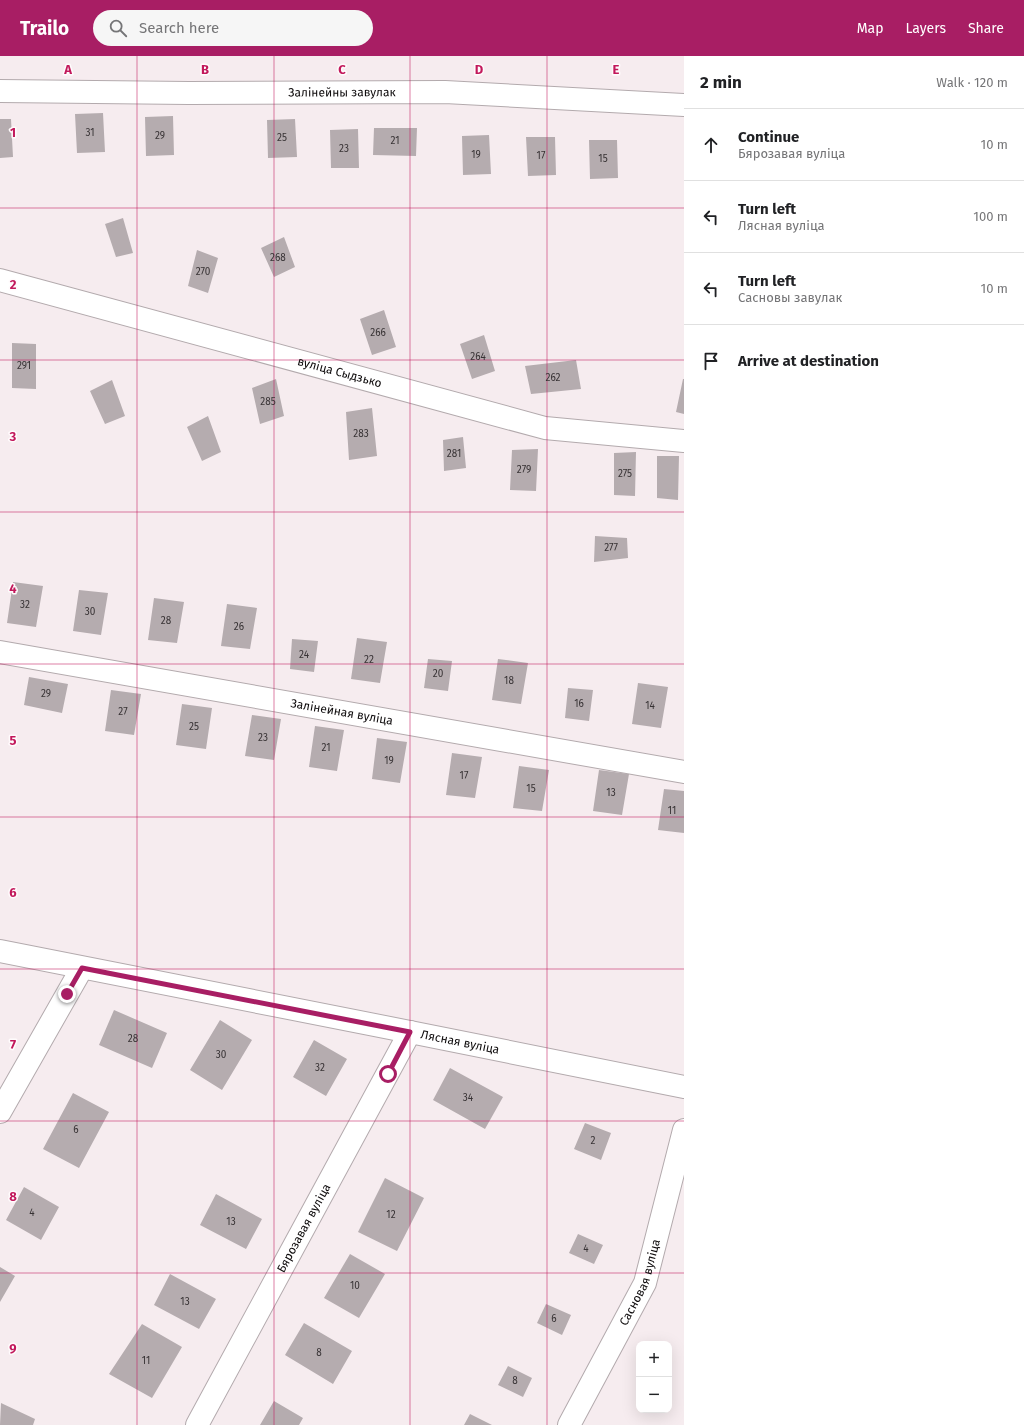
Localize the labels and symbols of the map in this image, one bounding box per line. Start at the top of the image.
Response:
text: A [63,62,72,77]
text: B [201,62,209,77]
text: C [338,62,346,77]
text: D [475,62,484,77]
text: E [613,62,620,77]
street label: Залінейны завулак [288,85,397,100]
text: 1 [10,125,16,140]
house number: 31 [85,127,95,139]
house number: 29 [155,130,165,142]
house number: 25 [277,132,287,144]
house number: 21 [390,135,400,147]
house number: 23 [339,143,349,155]
house number: 19 [471,149,481,161]
house number: 17 [537,150,546,162]
house number: 15 [598,153,608,165]
house number: 268 [270,252,286,264]
house number: 270 [196,266,211,278]
text: 2 [10,277,17,292]
house number: 266 [370,327,386,339]
house number: 264 [470,351,486,363]
street label: вуліца Сыдзько [296,354,383,390]
house number: 291 [17,360,31,372]
house number: 262 [545,372,561,384]
house number: 285 [260,396,276,408]
house number: 283 [353,428,369,440]
text: 3 [9,429,17,444]
house number: 281 [447,448,461,460]
house number: 279 [517,464,531,476]
house number: 275 [618,468,632,480]
house number: 277 [604,542,618,554]
text: 4 [9,581,17,596]
house number: 32 [20,599,30,611]
house number: 30 [85,606,96,618]
house number: 28 [161,615,172,627]
house number: 26 [234,621,244,633]
house number: 24 [299,649,310,661]
house number: 22 [364,654,374,666]
house number: 20 [433,668,444,680]
house number: 18 [504,675,514,687]
house number: 29 [41,688,51,700]
street label: Залінейная вуліца [289,696,394,728]
house number: 16 [574,698,584,710]
house number: 14 [645,700,656,712]
house number: 27 [118,706,128,718]
house number: 25 [189,721,199,733]
house number: 23 [258,732,268,744]
text: 5 [10,733,17,748]
house number: 21 [321,742,331,754]
house number: 19 [384,755,394,767]
house number: 17 [460,770,469,782]
house number: 15 [526,783,536,795]
house number: 13 [606,787,616,799]
house number: 11 [668,805,676,817]
text: 6 [9,885,17,900]
route end [58,985,76,1003]
street label: Лясная вуліца [419,1027,501,1057]
house number: 28 [128,1033,139,1045]
text: 7 [10,1037,16,1052]
house number: 30 [216,1049,227,1061]
house number: 32 [315,1062,325,1074]
route start [379,1065,397,1083]
house number: 34 [463,1092,474,1104]
house number: 6 [73,1124,79,1136]
house number: 2 [591,1135,596,1147]
street label: Бярозавая вуліца [274,1181,334,1275]
text: 8 [9,1189,17,1204]
house number: 4 [29,1207,35,1219]
house number: 12 [386,1209,396,1221]
house number: 13 [226,1216,236,1228]
street label: Сасновая вуліца [617,1238,663,1328]
house number: 4 [583,1243,589,1255]
house number: 10 [350,1280,360,1292]
house number: 13 [180,1296,190,1308]
house number: 6 [551,1313,557,1325]
text: 9 [9,1341,17,1356]
house number: 8 [316,1347,322,1359]
house number: 11 [142,1355,150,1367]
house number: 8 [512,1375,518,1387]

